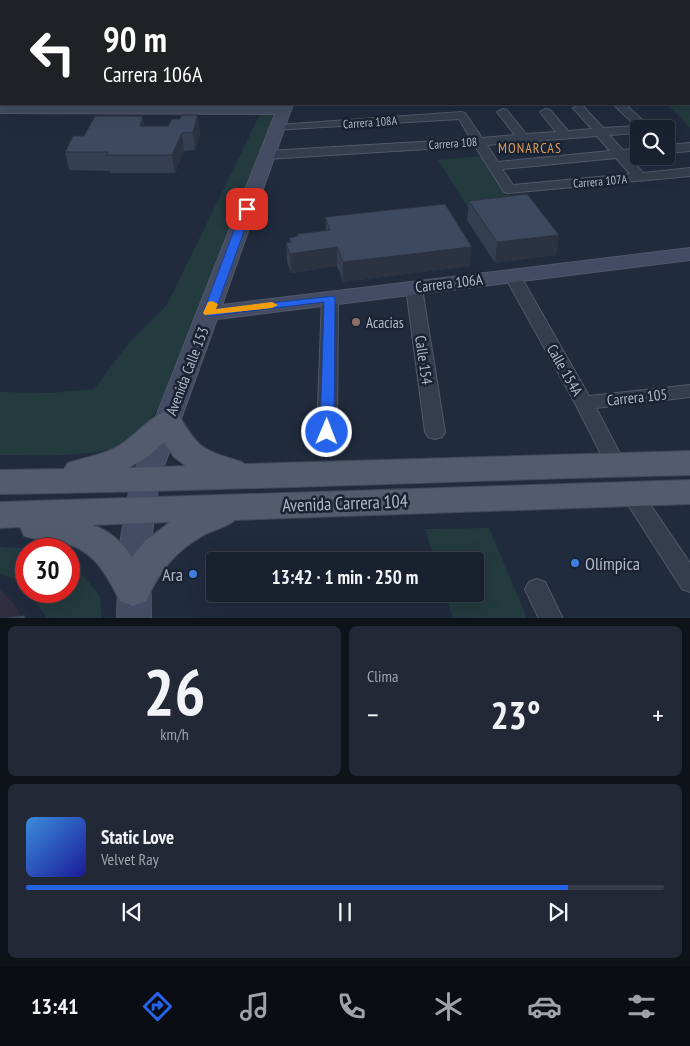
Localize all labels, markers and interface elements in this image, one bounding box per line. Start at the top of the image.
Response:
text: 90 m [103,16,167,62]
icon: left [20,20,85,85]
text: Carrera 106A [103,60,202,88]
street label: Carrera 108A [342,113,398,131]
map controls [630,120,675,165]
button: search [630,120,675,165]
street label: Carrera 108 [428,134,478,152]
district label: MONARCAS [498,139,562,157]
street label: Carrera 107A [572,171,628,191]
pin [226,188,268,230]
icon: arrive [233,195,261,223]
street label: Carrera 106A [414,269,485,297]
place label: Acacias [366,313,404,332]
marker: Acacias [350,316,362,328]
street label: Avenida Calle 153 [161,324,213,418]
street label: Calle 154 [411,334,437,386]
street label: Calle 154A [543,341,588,400]
street label: Carrera 105 [606,384,668,410]
position arrow [300,405,352,457]
street label: Avenida Carrera 104 [282,489,408,517]
speed limit sign: 30 [15,538,80,603]
place label: Olímpica [585,552,640,575]
marker: Olímpica [569,557,581,569]
place label: Ara [162,563,183,586]
text: 13:42 · 1 min · 250 m [272,565,418,589]
marker: Ara [187,568,199,580]
text: 26 [143,649,206,733]
text: Clima [367,666,398,686]
text: 23° [490,690,541,739]
text: − [367,696,379,733]
text: + [652,696,664,733]
text: km/h [160,724,189,744]
text: Static Love [101,825,174,849]
text: Velvet Ray [101,849,159,869]
icon: previous [118,898,146,926]
icon: pause [331,898,359,926]
icon: next [544,898,572,926]
icon: directions [140,989,175,1024]
icon: music [237,989,272,1024]
icon: phone [334,989,369,1024]
icon: climate [431,989,466,1024]
icon: car [527,989,562,1024]
icon: filters [624,989,659,1024]
text: 13:41 [31,992,78,1020]

